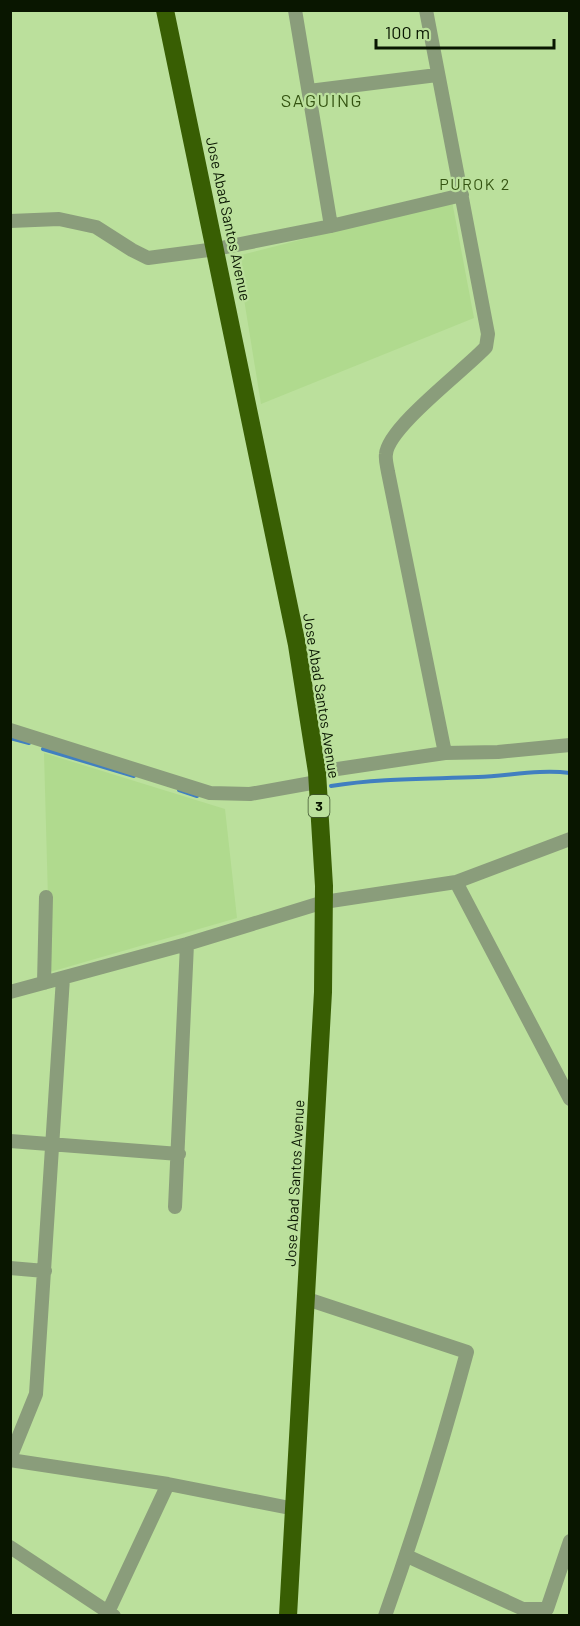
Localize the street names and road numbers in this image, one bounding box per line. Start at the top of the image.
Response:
street label: Jose Abad Santos Avenue [203,135,255,302]
street label: Jose Abad Santos Avenue [300,612,344,780]
road number: 3 [308,795,330,817]
street label: Jose Abad Santos Avenue [281,1099,307,1267]

